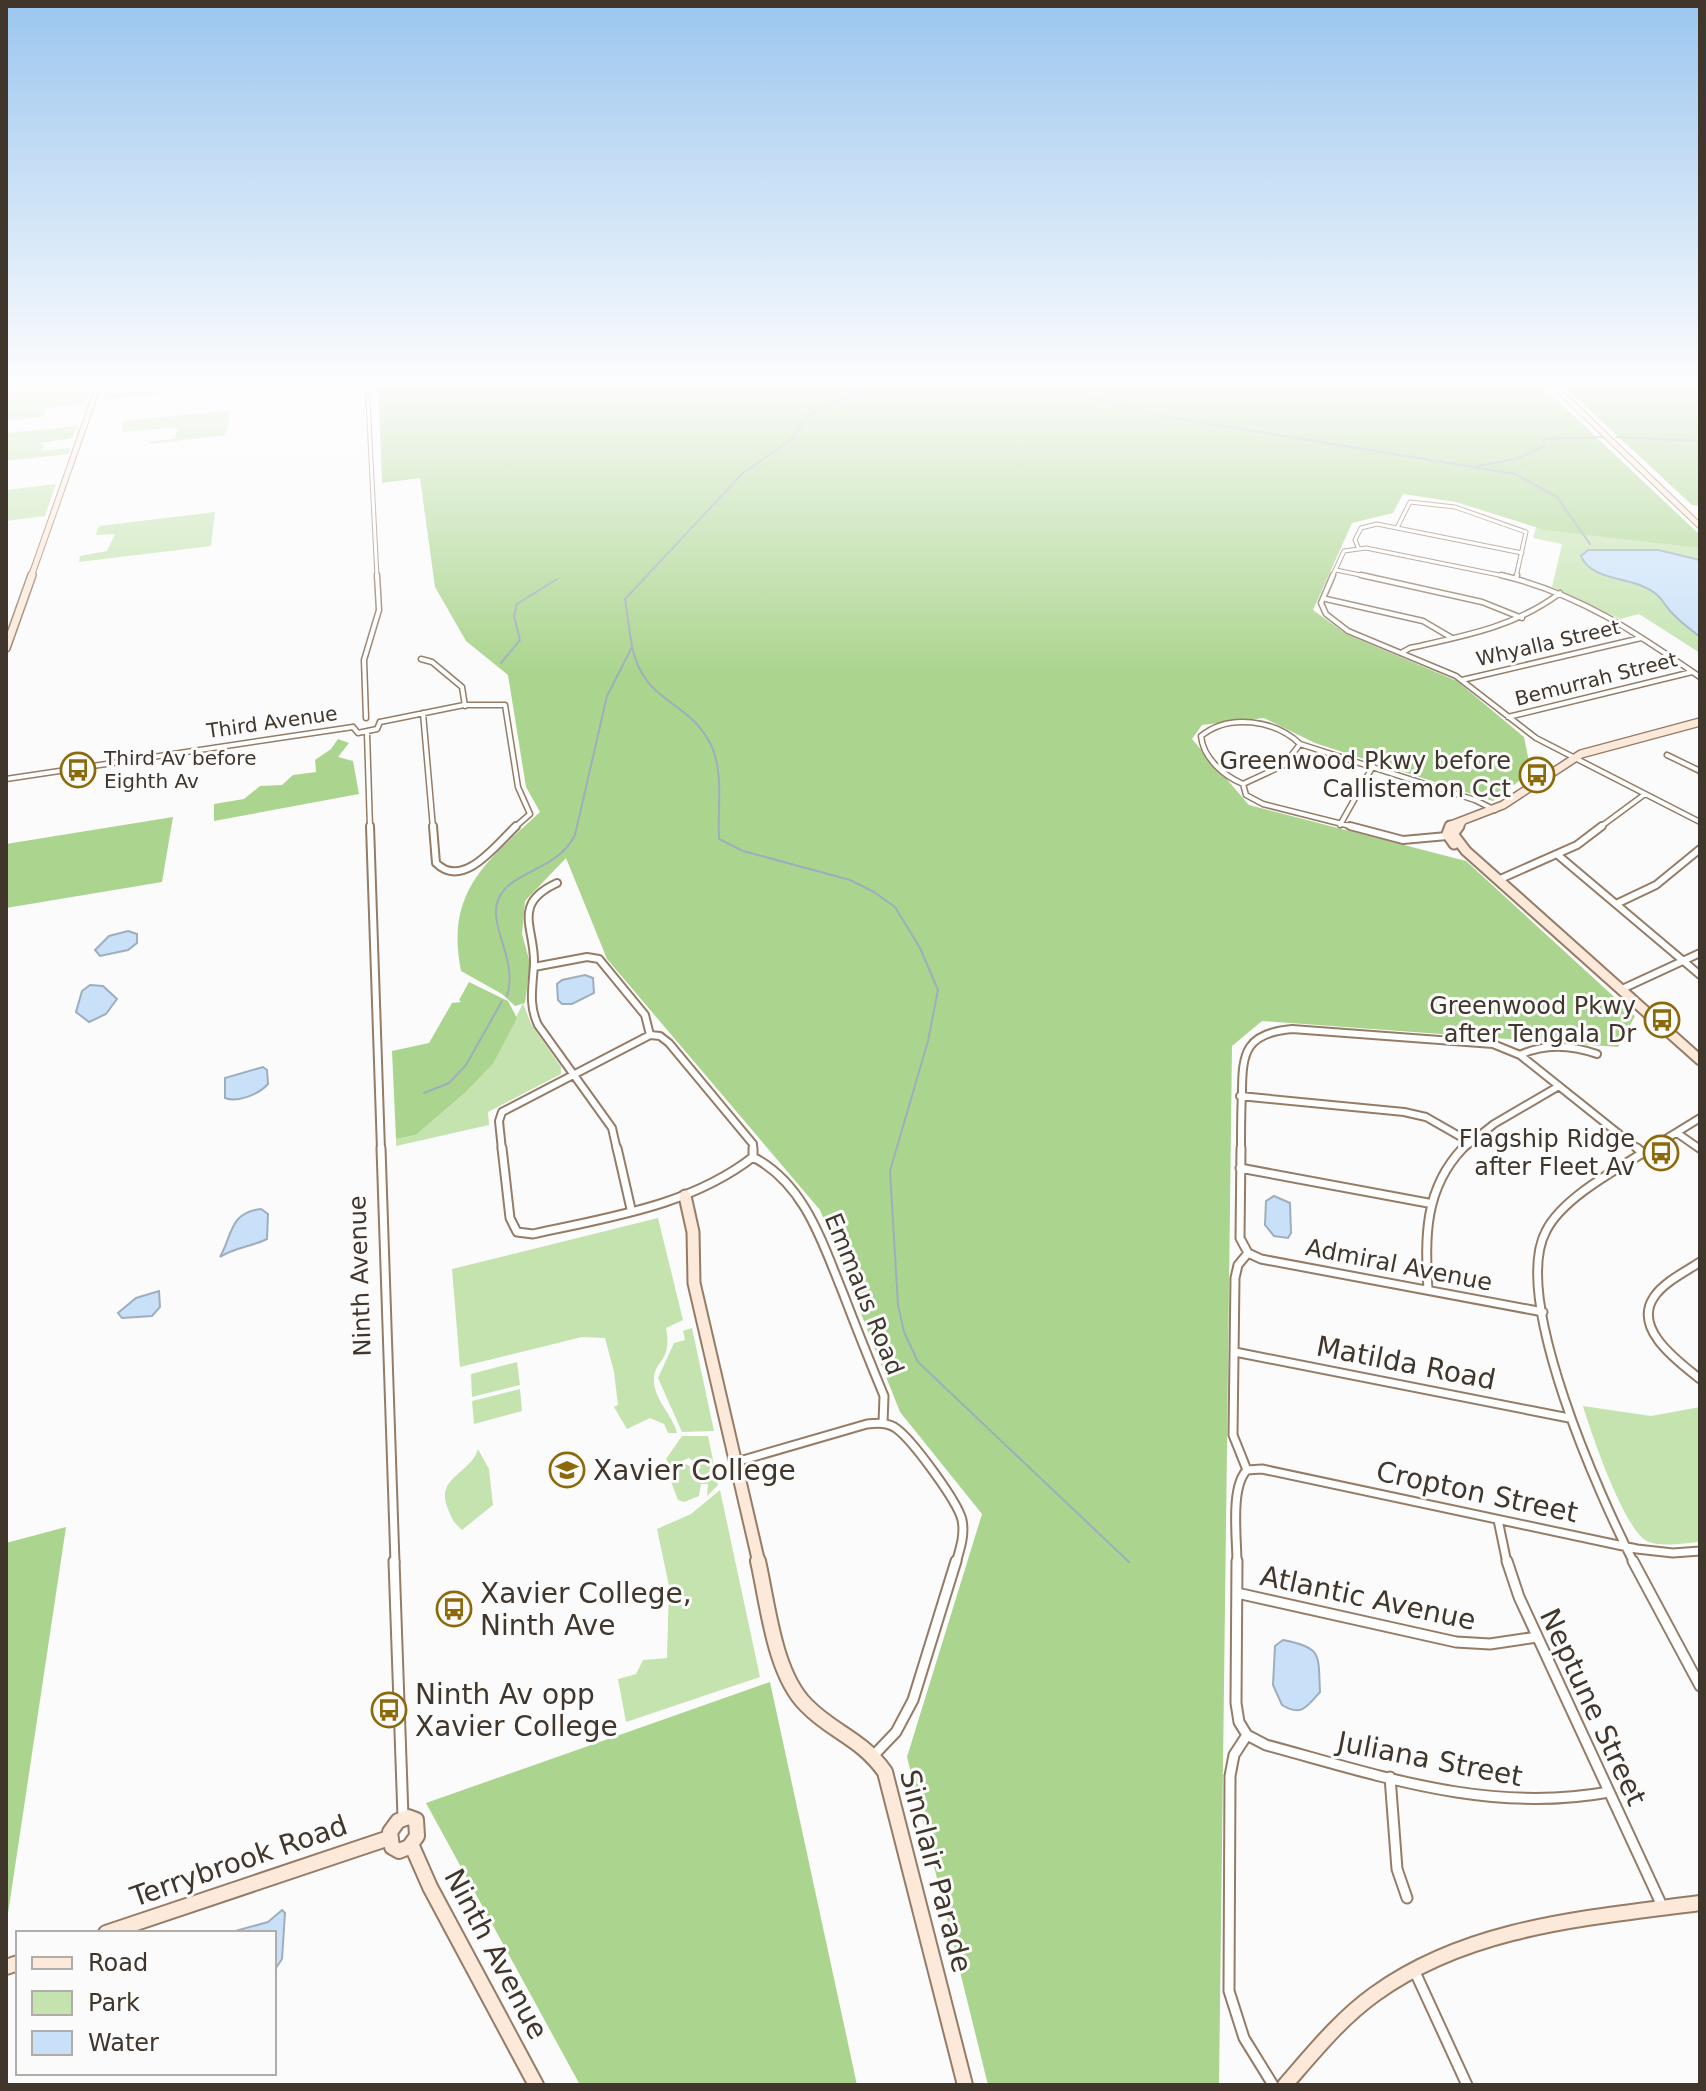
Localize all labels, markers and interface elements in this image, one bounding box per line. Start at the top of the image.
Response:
street label: Whyalla Street [1474,615,1622,671]
street label: Bemurrah Street [1512,647,1680,711]
street label: Third Avenue [204,701,339,743]
place label: Third Av before Eighth Av [103,746,256,793]
place label: Greenwood Pkwy before Callistemon Cct [1219,747,1511,803]
bus stop icon: Third Av before Eighth Av [59,751,97,789]
bus stop icon: Greenwood Pkwy before Callistemon Cct [1518,756,1556,794]
place label: Greenwood Pkwy after Tengala Dr [1429,992,1636,1048]
bus stop icon: Greenwood Pkwy after Tengala Dr [1643,1001,1681,1039]
place label: Flagship Ridge after Fleet Av [1459,1125,1635,1181]
bus stop icon: Flagship Ridge after Fleet Av [1642,1134,1680,1172]
street label: Ninth Avenue [343,1195,377,1357]
street label: Emmaus Road [819,1209,909,1379]
street label: Admiral Avenue [1303,1233,1495,1297]
street label: Matilda Road [1314,1329,1498,1397]
school or university icon: Xavier College [548,1451,586,1489]
place label: Xavier College [593,1454,796,1487]
street label: Cropton Street [1373,1455,1581,1529]
street label: Atlantic Avenue [1257,1559,1479,1637]
place label: Xavier College, Ninth Ave [480,1577,692,1642]
bus stop icon: Xavier College, Ninth Ave [435,1590,473,1628]
street label: Neptune Street [1533,1603,1653,1811]
place label: Ninth Av opp Xavier College [415,1678,618,1743]
bus stop icon: Ninth Av opp Xavier College [370,1691,408,1729]
street label: Juliana Street [1333,1725,1525,1793]
street label: Sinclair Parade [893,1766,979,1976]
street label: Terrybrook Road [125,1808,352,1914]
street label: Ninth Avenue [437,1863,555,2045]
legend [16,1931,276,2075]
text: Road [88,1949,148,1977]
text: Park [88,1989,140,2017]
text: Water [88,2029,159,2057]

